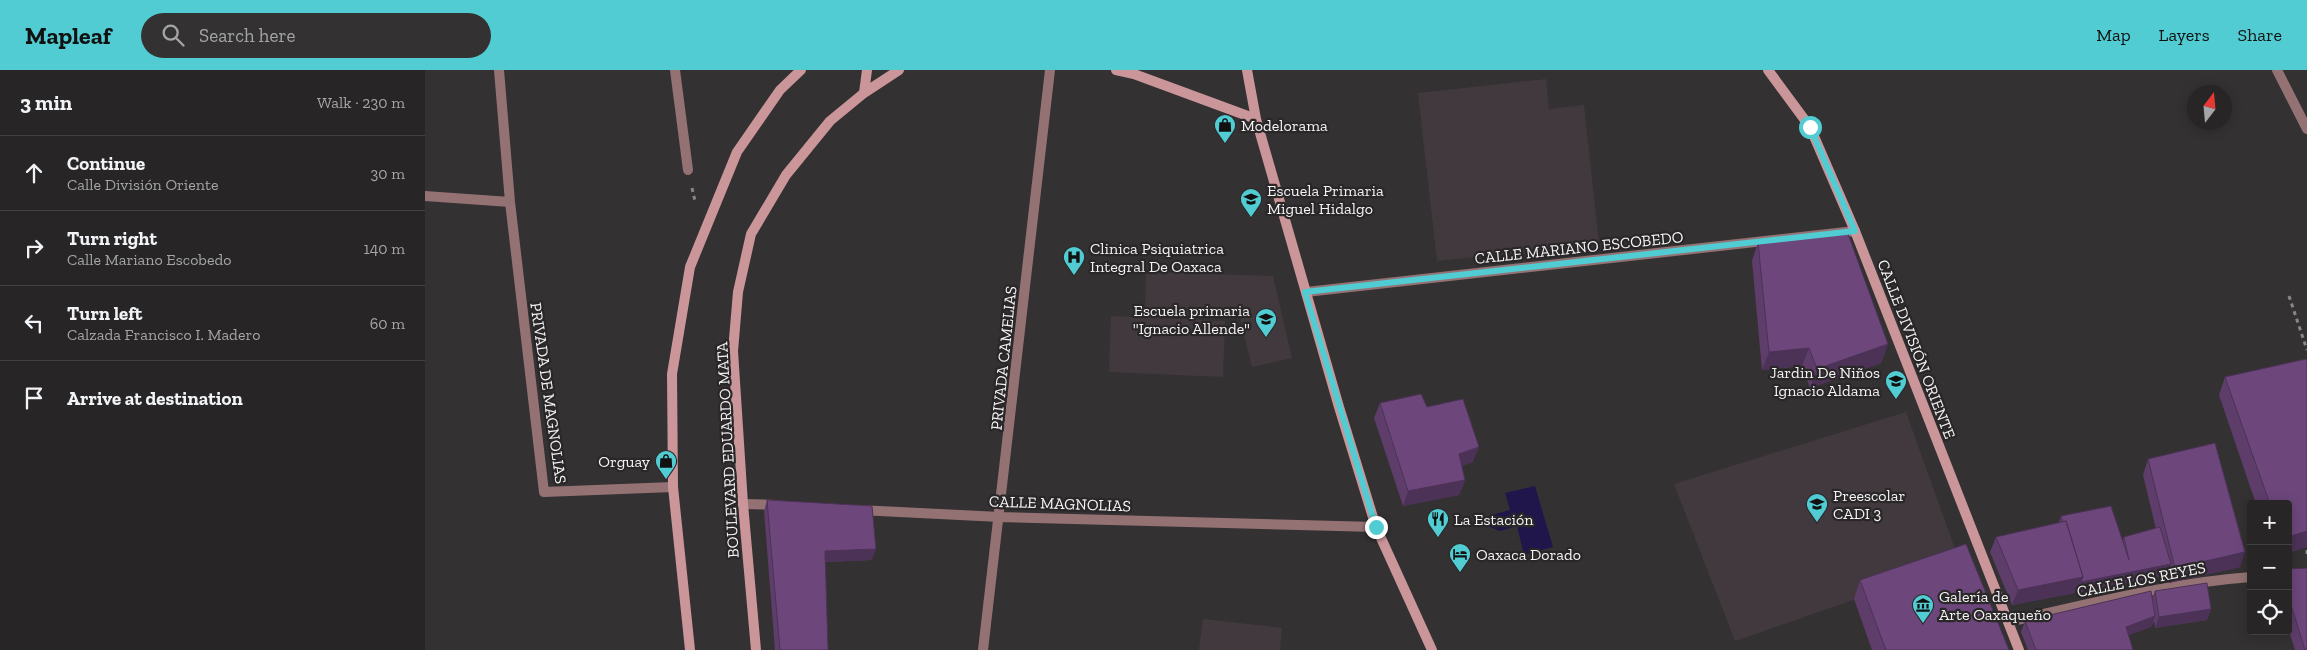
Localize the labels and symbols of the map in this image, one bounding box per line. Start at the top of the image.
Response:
north arrow [2187,85,2232,130]
shop icon: Modelorama [1213,113,1237,144]
place label: Modelorama [1241,116,1328,135]
route start [1799,116,1822,139]
place label: Escuela Primaria Miguel Hidalgo [1267,181,1384,218]
school or university icon: Escuela Primaria Miguel Hidalgo [1239,187,1263,218]
street label: CALLE MARIANO ESCOBEDO [1474,227,1685,268]
place label: Clinica Psiquiatrica Integral De Oaxaca [1090,239,1224,276]
hospital icon: Clinica Psiquiatrica Integral De Oaxaca [1062,245,1086,276]
street label: CALLE DIVISIÓN ORIENTE [1874,257,1960,441]
street label: PRIVADA CAMELIAS [986,285,1021,431]
street label: PRIVADA DE MAGNOLIAS [526,301,571,485]
place label: Escuela primaria "Ignacio Allende" [1133,301,1250,338]
school or university icon: Escuela primaria "Ignacio Allende" [1254,307,1278,338]
street label: BOULEVARD EDUARDO MATA [712,341,743,559]
place label: Jardin De Niños Ignacio Aldama [1770,363,1880,400]
school or university icon: Jardin De Niños Ignacio Aldama [1884,369,1908,400]
shop icon: Orguay [654,449,678,480]
place label: Orguay [598,452,651,471]
place label: Preescolar CADI 3 [1833,486,1906,523]
street label: CALLE MAGNOLIAS [989,492,1131,515]
school or university icon: Preescolar CADI 3 [1805,492,1829,523]
restaurant icon: La Estación [1426,507,1450,538]
place label: La Estación [1454,510,1534,529]
route end [1365,516,1388,539]
hotel icon: Oaxaca Dorado [1448,542,1472,573]
place label: Oaxaca Dorado [1476,545,1581,564]
street label: CALLE LOS REYES [2075,558,2207,601]
place label: Galería de Arte Oaxaqueño [1939,587,2051,624]
museum icon: Galería de Arte Oaxaqueño [1911,593,1935,624]

